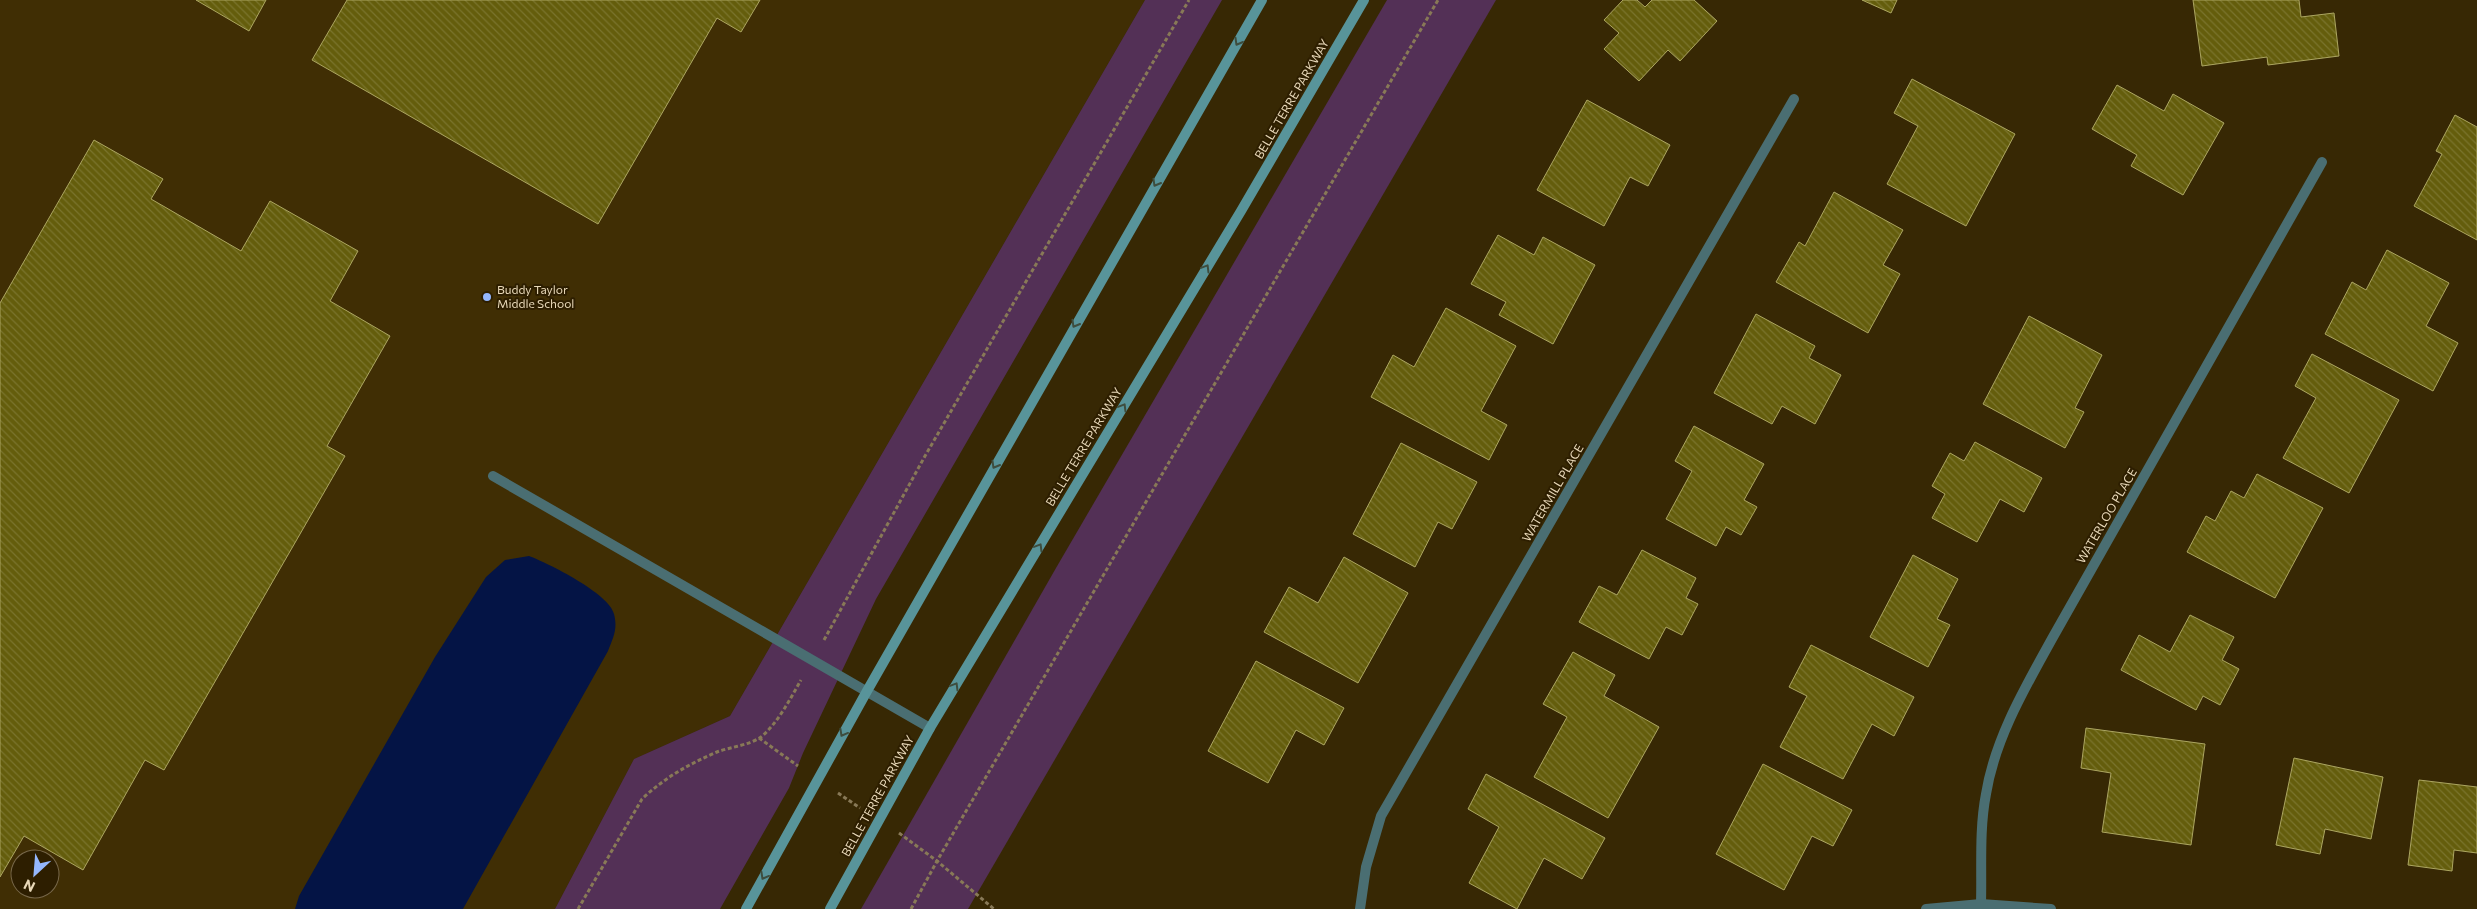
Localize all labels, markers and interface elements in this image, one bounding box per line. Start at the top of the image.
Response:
street label: BELLE TERRE PARKWAY [1251,36,1331,161]
one-way arrow [1234,37,1244,46]
one-way arrow [1152,177,1162,186]
one-way arrow [1200,265,1210,274]
place label: Buddy Taylor Middle School [497,282,574,310]
marker: Buddy Taylor Middle School [481,291,493,303]
one-way arrow [1072,318,1082,327]
street label: BELLE TERRE PARKWAY [1042,384,1124,508]
one-way arrow [1116,404,1126,413]
street label: WATERMILL PLACE [1519,441,1586,544]
one-way arrow [991,460,1001,469]
street label: WATERLOO PLACE [2073,465,2139,566]
one-way arrow [1033,543,1043,552]
one-way arrow [949,682,959,691]
one-way arrow [839,728,849,737]
street label: BELLE TERRE PARKWAY [838,732,916,858]
north arrow [10,849,60,899]
one-way arrow [761,870,771,879]
text: N [21,876,38,896]

